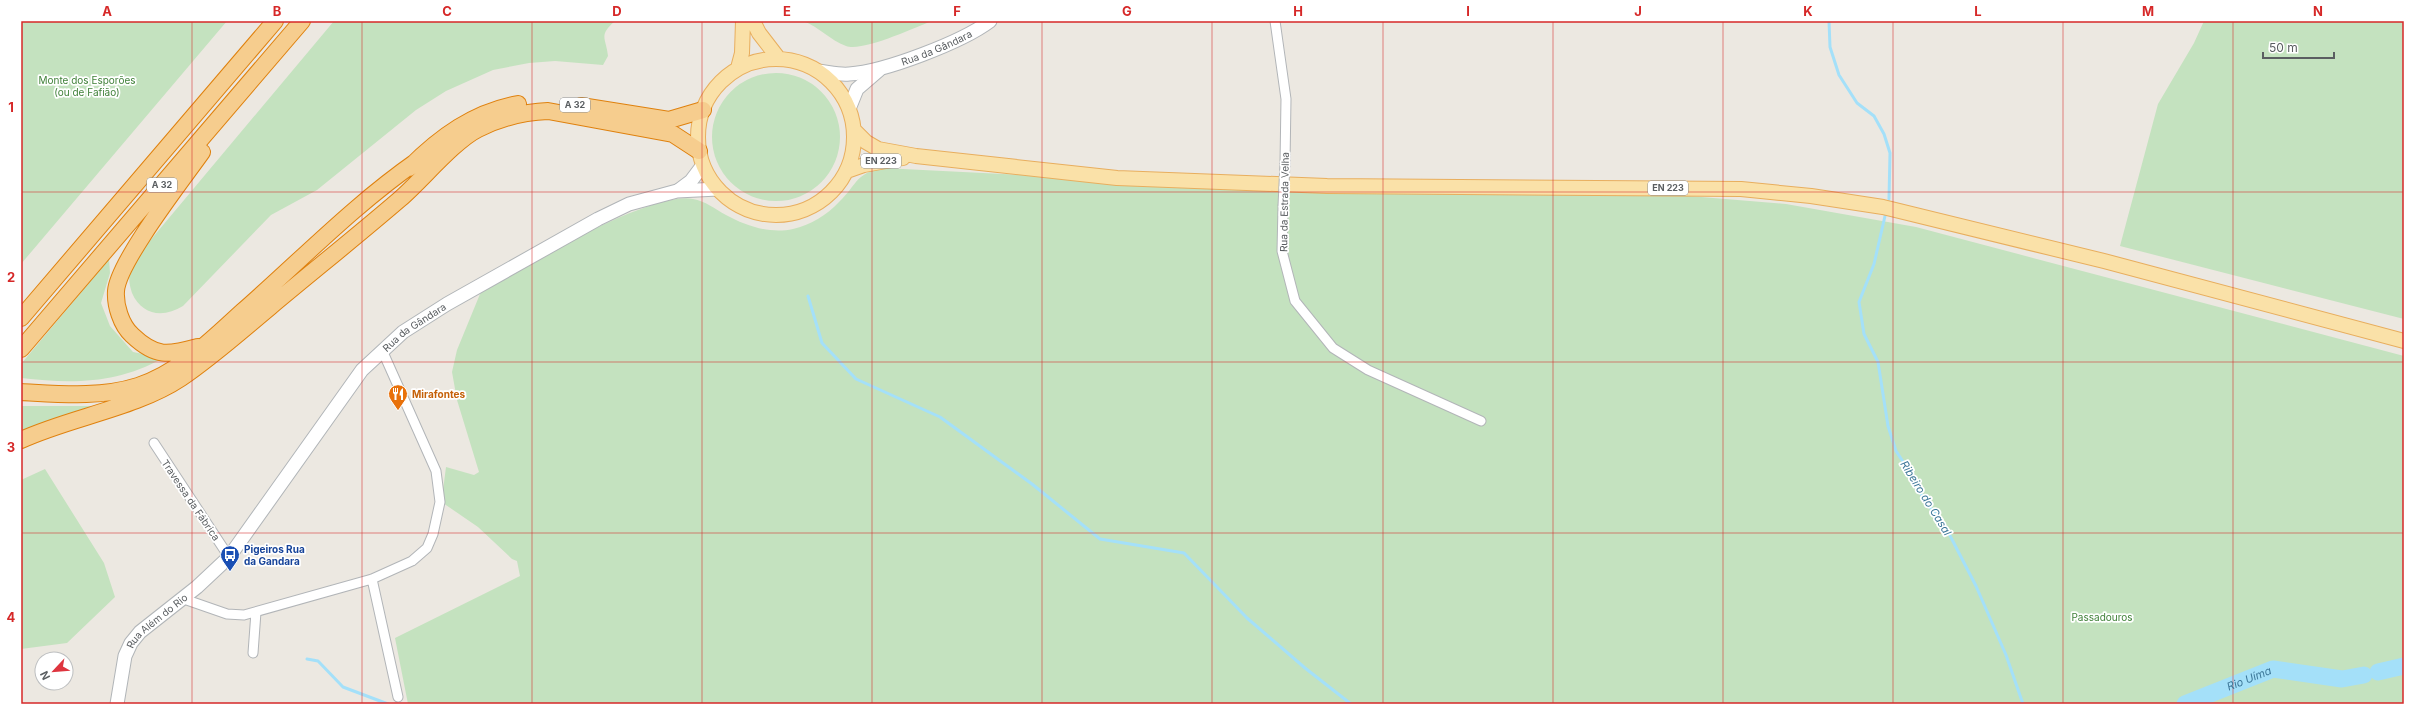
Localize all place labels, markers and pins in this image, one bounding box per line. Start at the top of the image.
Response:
restaurant icon: Mirafontes [387,383,409,411]
place label: Mirafontes [412,388,465,400]
place label: Pigeiros Rua da Gandara [244,543,305,567]
bus stop icon: Pigeiros Rua da Gandara [219,544,241,572]

